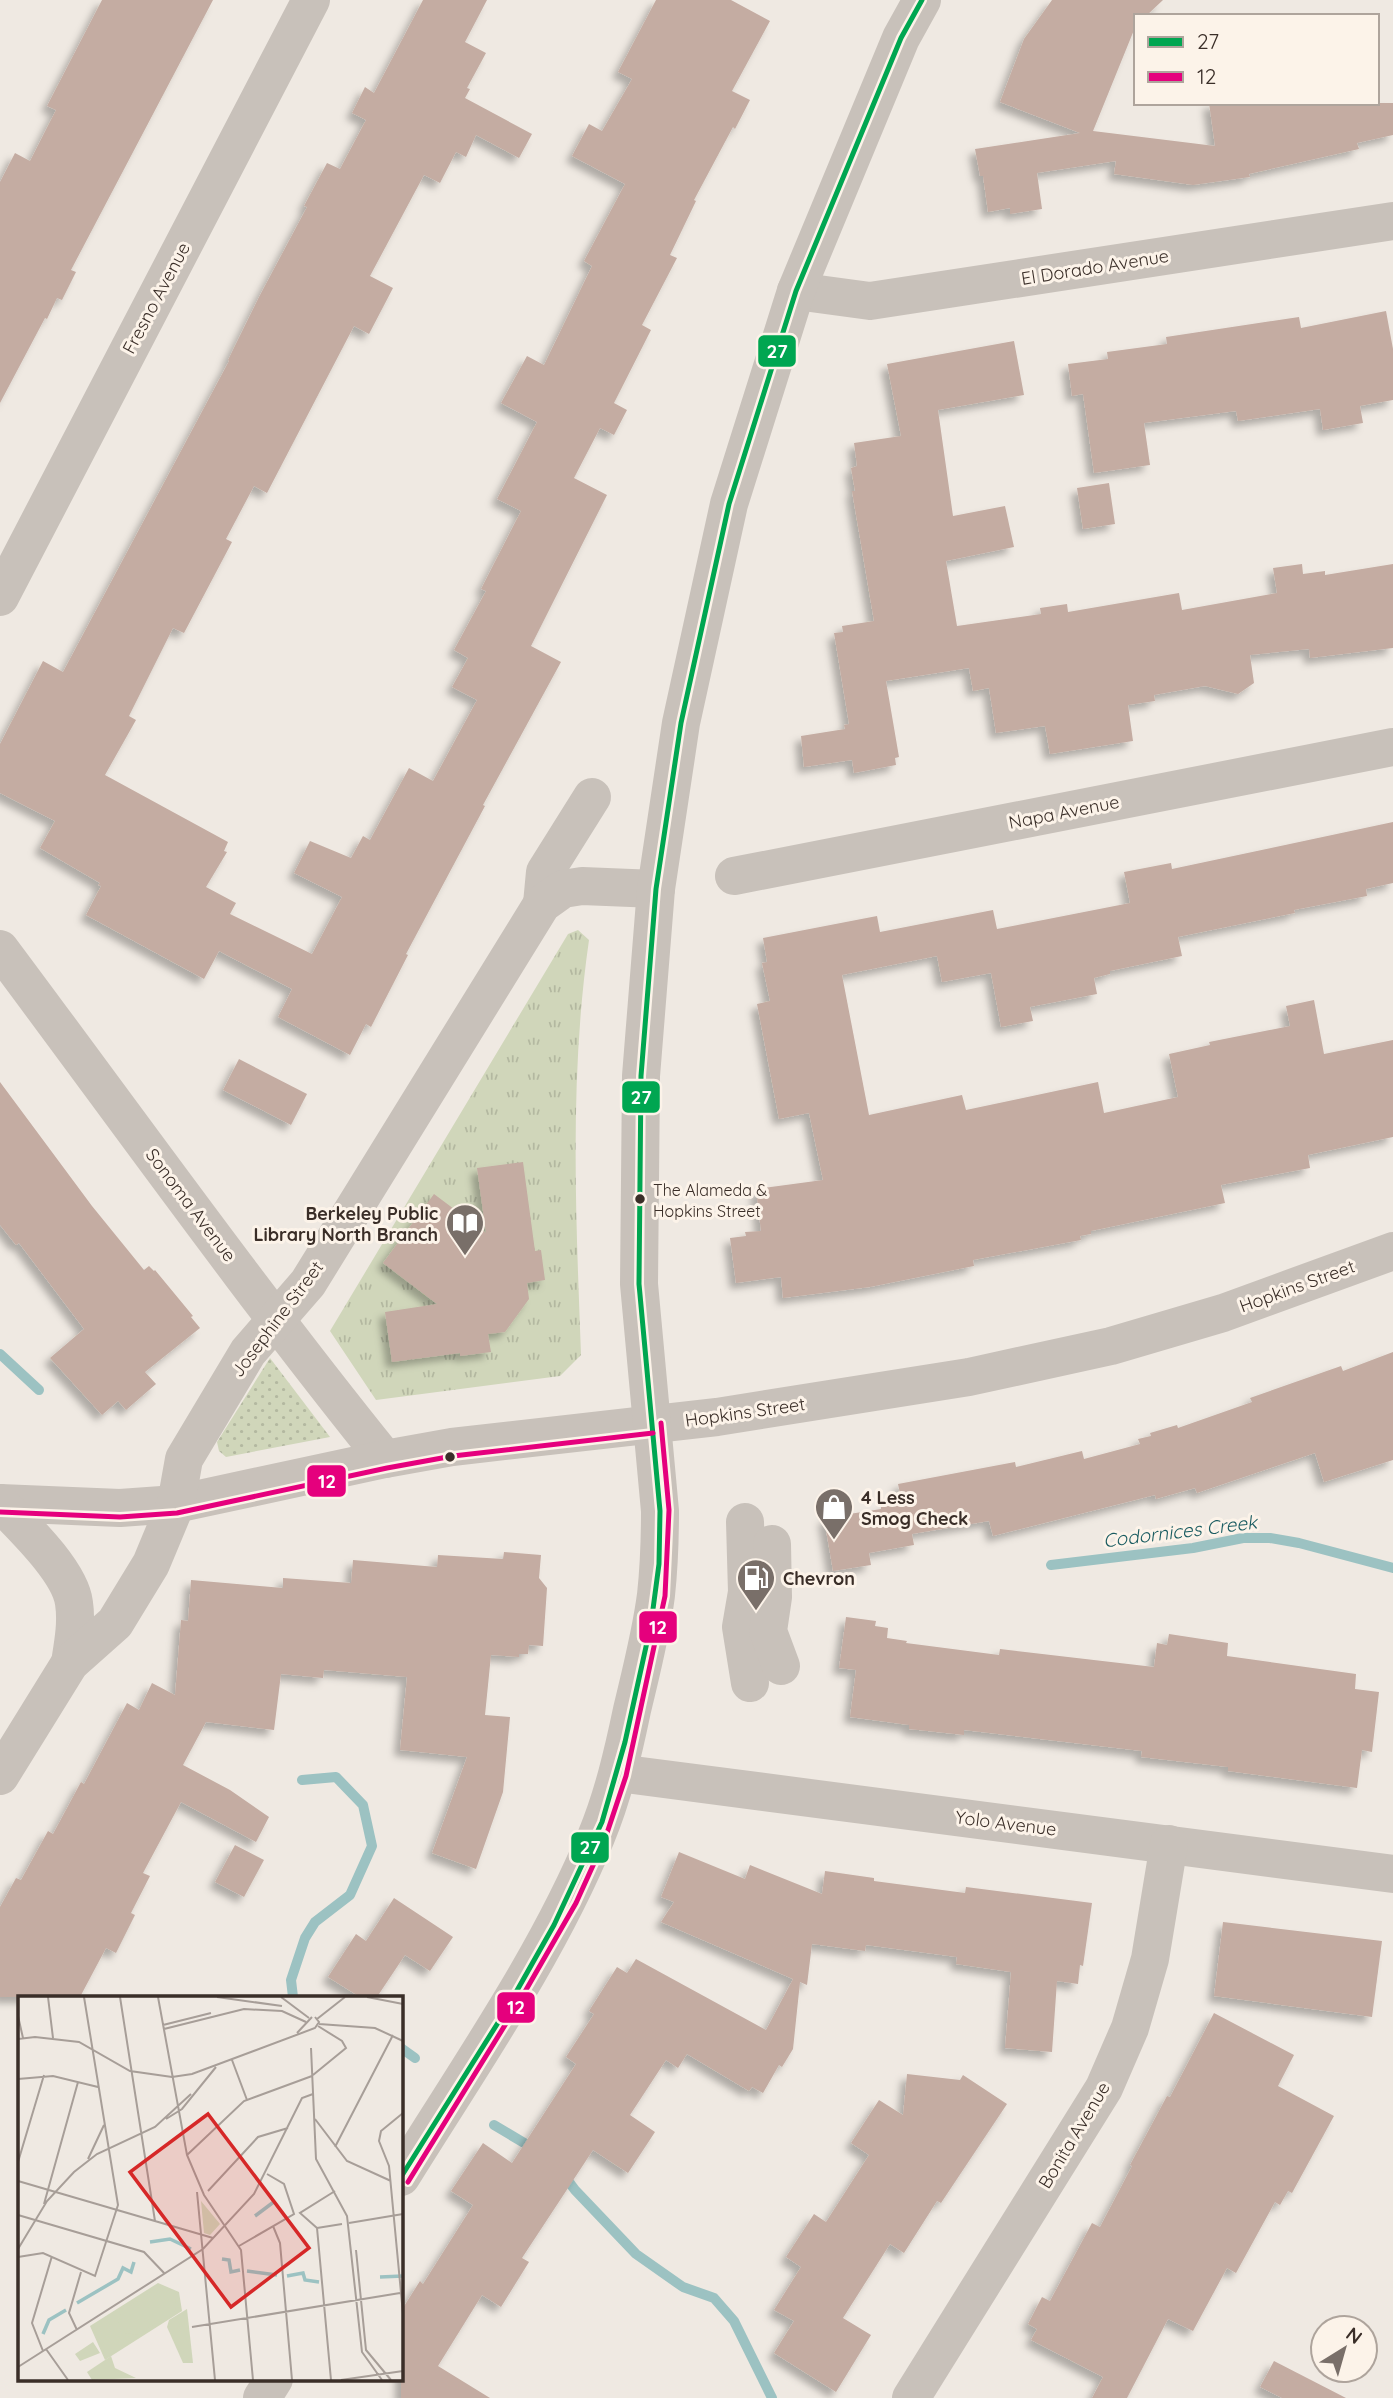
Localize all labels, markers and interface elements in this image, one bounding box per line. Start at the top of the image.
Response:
legend [1134,14,1379,105]
text: 27 [1197,28,1219,54]
text: 12 [1197,63,1216,89]
street label: Fresno Avenue [117,238,195,358]
street label: El Dorado Avenue [1020,244,1170,290]
line badge: 27 [757,334,797,368]
text: 27 [766,339,788,363]
street label: Napa Avenue [1007,790,1121,834]
line badge: 27 [621,1080,661,1114]
text: 27 [630,1085,652,1109]
street label: Sonoma Avenue [141,1144,241,1266]
place label: The Alameda & Hopkins Street [653,1180,767,1221]
marker: The Alameda & Hopkins Street [633,1192,647,1206]
place label: Berkeley Public Library North Branch [253,1202,438,1246]
library icon: Berkeley Public Library North Branch [444,1202,486,1257]
street label: Hopkins Street [1236,1254,1358,1318]
street label: Josephine Street [226,1256,328,1382]
street label: Hopkins Street [683,1392,807,1432]
unlabelled marker [443,1450,457,1464]
line badge: 12 [306,1464,347,1498]
text: 12 [318,1469,336,1493]
shop icon: 4 Less Smog Check [813,1486,855,1541]
place label: 4 Less Smog Check [861,1486,968,1530]
water label: Codornices Creek [1102,1509,1260,1552]
fuel station icon: Chevron [735,1557,777,1612]
place label: Chevron [783,1567,855,1590]
line badge: 12 [638,1610,678,1644]
text: 12 [649,1615,667,1639]
street label: Yolo Avenue [954,1805,1058,1841]
line badge: 27 [570,1831,610,1864]
text: 27 [579,1835,601,1859]
line badge: 12 [496,1991,536,2024]
text: 12 [507,1995,525,2019]
inset map [18,1996,402,2380]
street label: Bonita Avenue [1033,2078,1115,2192]
north arrow [1309,2314,1379,2384]
text: N [1341,2322,1367,2349]

